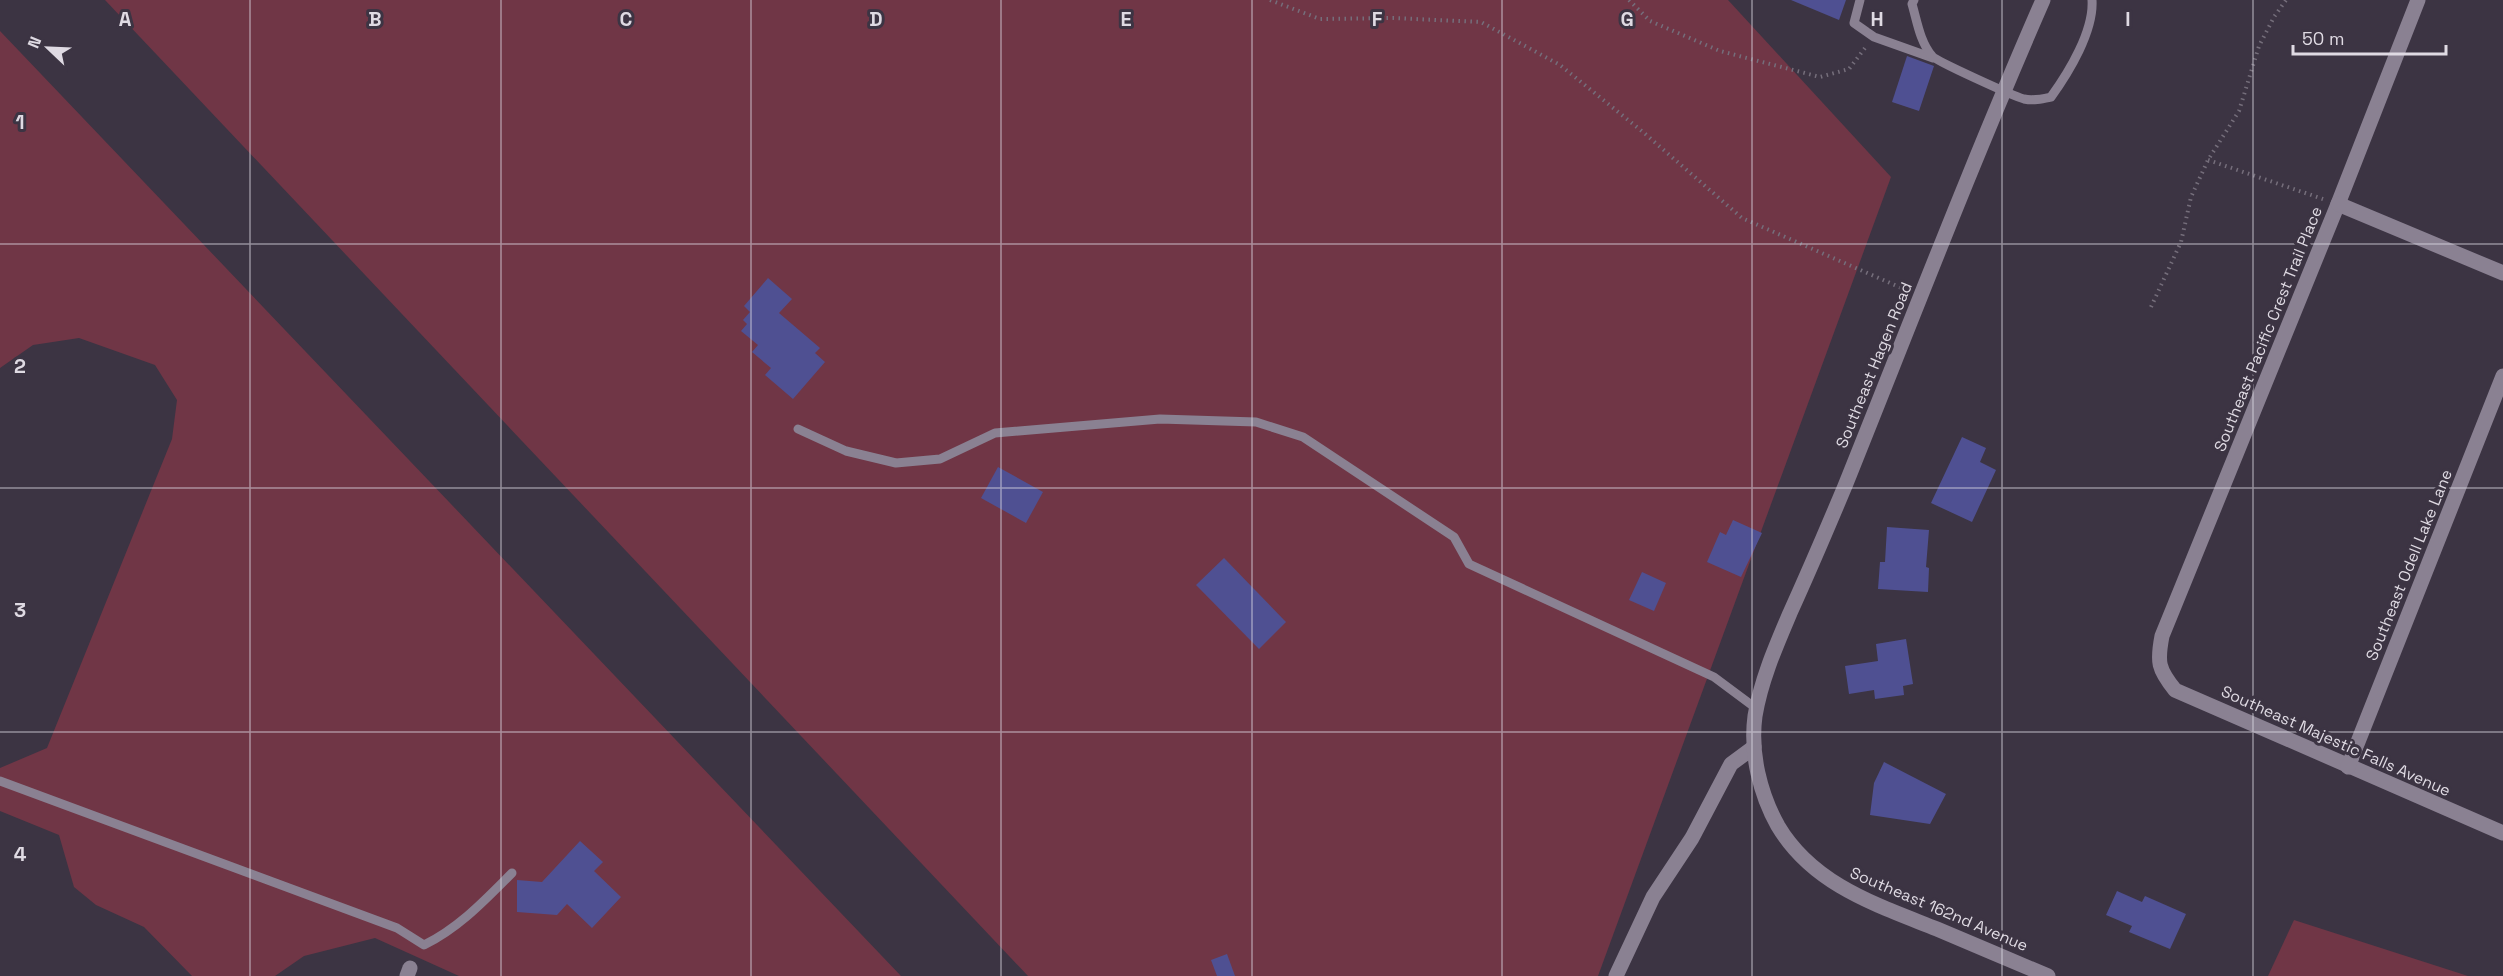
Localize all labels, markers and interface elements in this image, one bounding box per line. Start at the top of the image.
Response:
text: A [119,6,132,32]
text: B [368,6,382,32]
text: C [620,6,633,32]
text: D [869,6,883,32]
text: E [1120,6,1132,32]
text: F [1372,6,1383,32]
text: G [1620,6,1634,32]
text: H [1870,6,1884,32]
text: I [2125,6,2131,32]
north arrow [18,18,78,78]
scale bar [2293,18,2446,56]
text: 50 m [2302,27,2344,50]
text: N [23,33,46,51]
text: 1 [15,109,25,135]
street label: Southeast Pacific Crest Trail Place [2209,203,2327,455]
street label: Southeast Hagen Road [1831,279,1917,451]
text: 2 [14,353,26,379]
street label: Southeast Odell Lake Lane [2361,466,2457,664]
text: 3 [14,597,26,623]
street label: Southeast Majestic Falls Avenue [2218,681,2454,801]
text: 4 [14,841,27,867]
street label: Southeast 162nd Avenue [1847,862,2031,956]

